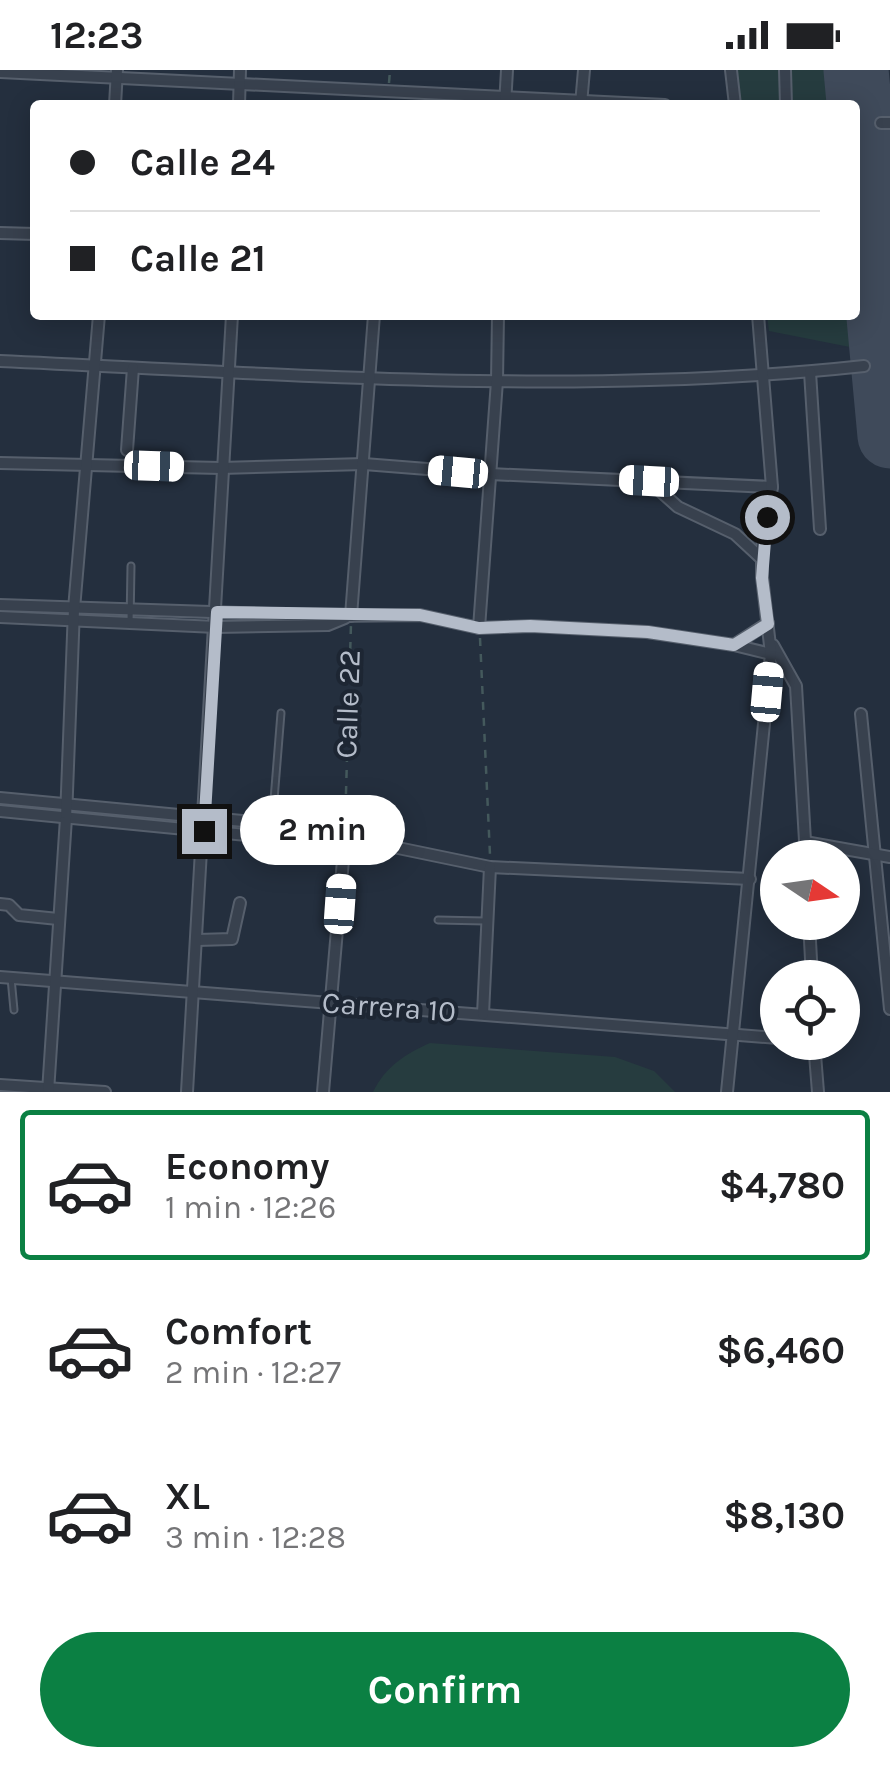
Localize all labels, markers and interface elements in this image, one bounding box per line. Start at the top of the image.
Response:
text: 12:23 [50,13,143,58]
text: Calle 24 [130,140,275,185]
text: Calle 21 [130,236,266,281]
car [123,450,185,482]
car [427,454,489,490]
car [618,464,680,498]
route start [745,495,790,540]
street label: Calle 22 [328,649,368,759]
car [749,661,785,723]
callout: 2 min [239,796,404,866]
route end [182,809,227,854]
text: 2 min [278,811,367,848]
north arrow [760,840,860,940]
map controls [760,840,860,1060]
car [323,873,357,935]
button: locate [760,960,860,1060]
street label: Carrera 10 [321,984,457,1030]
icon: car [45,1140,135,1230]
text: Economy [165,1144,329,1189]
text: $4,780 [719,1163,845,1208]
text: 1 min · 12:26 [165,1189,336,1226]
icon: car [45,1305,135,1395]
text: Comfort [165,1309,312,1354]
text: $6,460 [716,1328,845,1373]
text: 2 min · 12:27 [165,1354,341,1391]
icon: car [45,1470,135,1560]
text: XL [165,1474,210,1519]
text: $8,130 [723,1493,845,1538]
text: 3 min · 12:28 [165,1519,346,1556]
button: Confirm [40,1632,850,1747]

